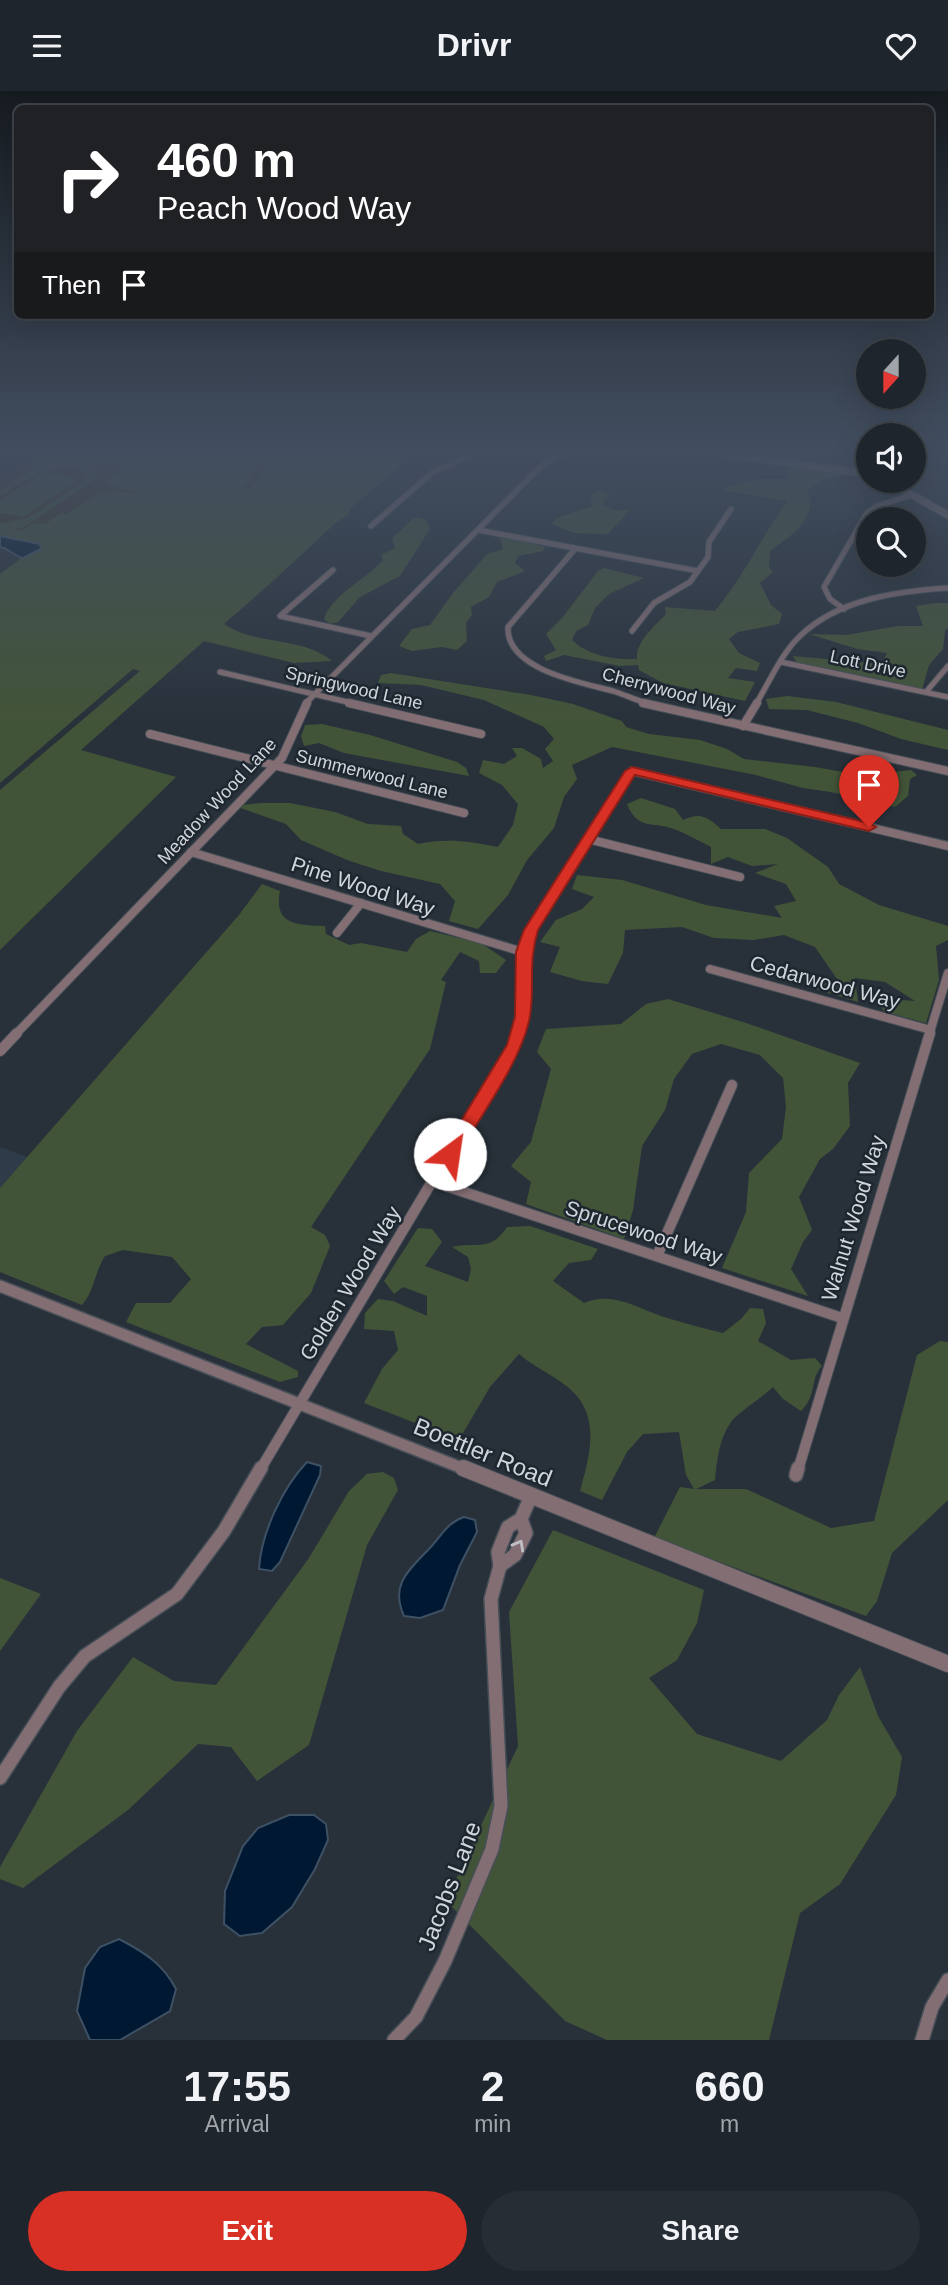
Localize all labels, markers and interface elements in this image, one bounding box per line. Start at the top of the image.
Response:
icon: menu [28,27,66,65]
text: Drivr [437,27,511,63]
icon: heart [882,27,920,65]
icon: right [42,133,133,224]
text: 460 m [157,133,296,187]
text: Peach Wood Way [157,190,411,226]
icon: arrive [115,266,153,304]
text: Then [42,270,101,300]
north arrow [856,339,926,409]
map controls [856,339,926,577]
button: sound [856,423,926,493]
button: search [856,507,926,577]
street label: Lott Drive [828,646,908,682]
street label: Springwood Lane [283,662,425,714]
street label: Cherrywood Way [600,664,738,718]
street label: Meadow Wood Lane [153,734,281,868]
street label: Summerwood Lane [294,745,450,803]
pin [839,755,899,827]
icon: arrive [850,766,888,804]
street label: Pine Wood Way [288,852,438,920]
street label: Cedarwood Way [747,951,903,1013]
position arrow [413,1117,487,1191]
street label: Walnut Wood Way [817,1132,889,1304]
street label: Sprucewood Way [563,1196,726,1268]
street label: Golden Wood Way [295,1202,405,1364]
street label: Boettler Road [410,1412,556,1492]
one-way arrow [511,1540,524,1552]
street label: Jacobs Lane [412,1818,486,1954]
text: 17:55 [183,2063,291,2110]
text: 2 [481,2063,504,2110]
text: 660 [695,2063,765,2110]
text: Arrival [204,2111,270,2137]
text: min [474,2111,511,2137]
text: m [720,2111,739,2137]
button: Exit [28,2191,467,2271]
button: Share [481,2191,920,2271]

